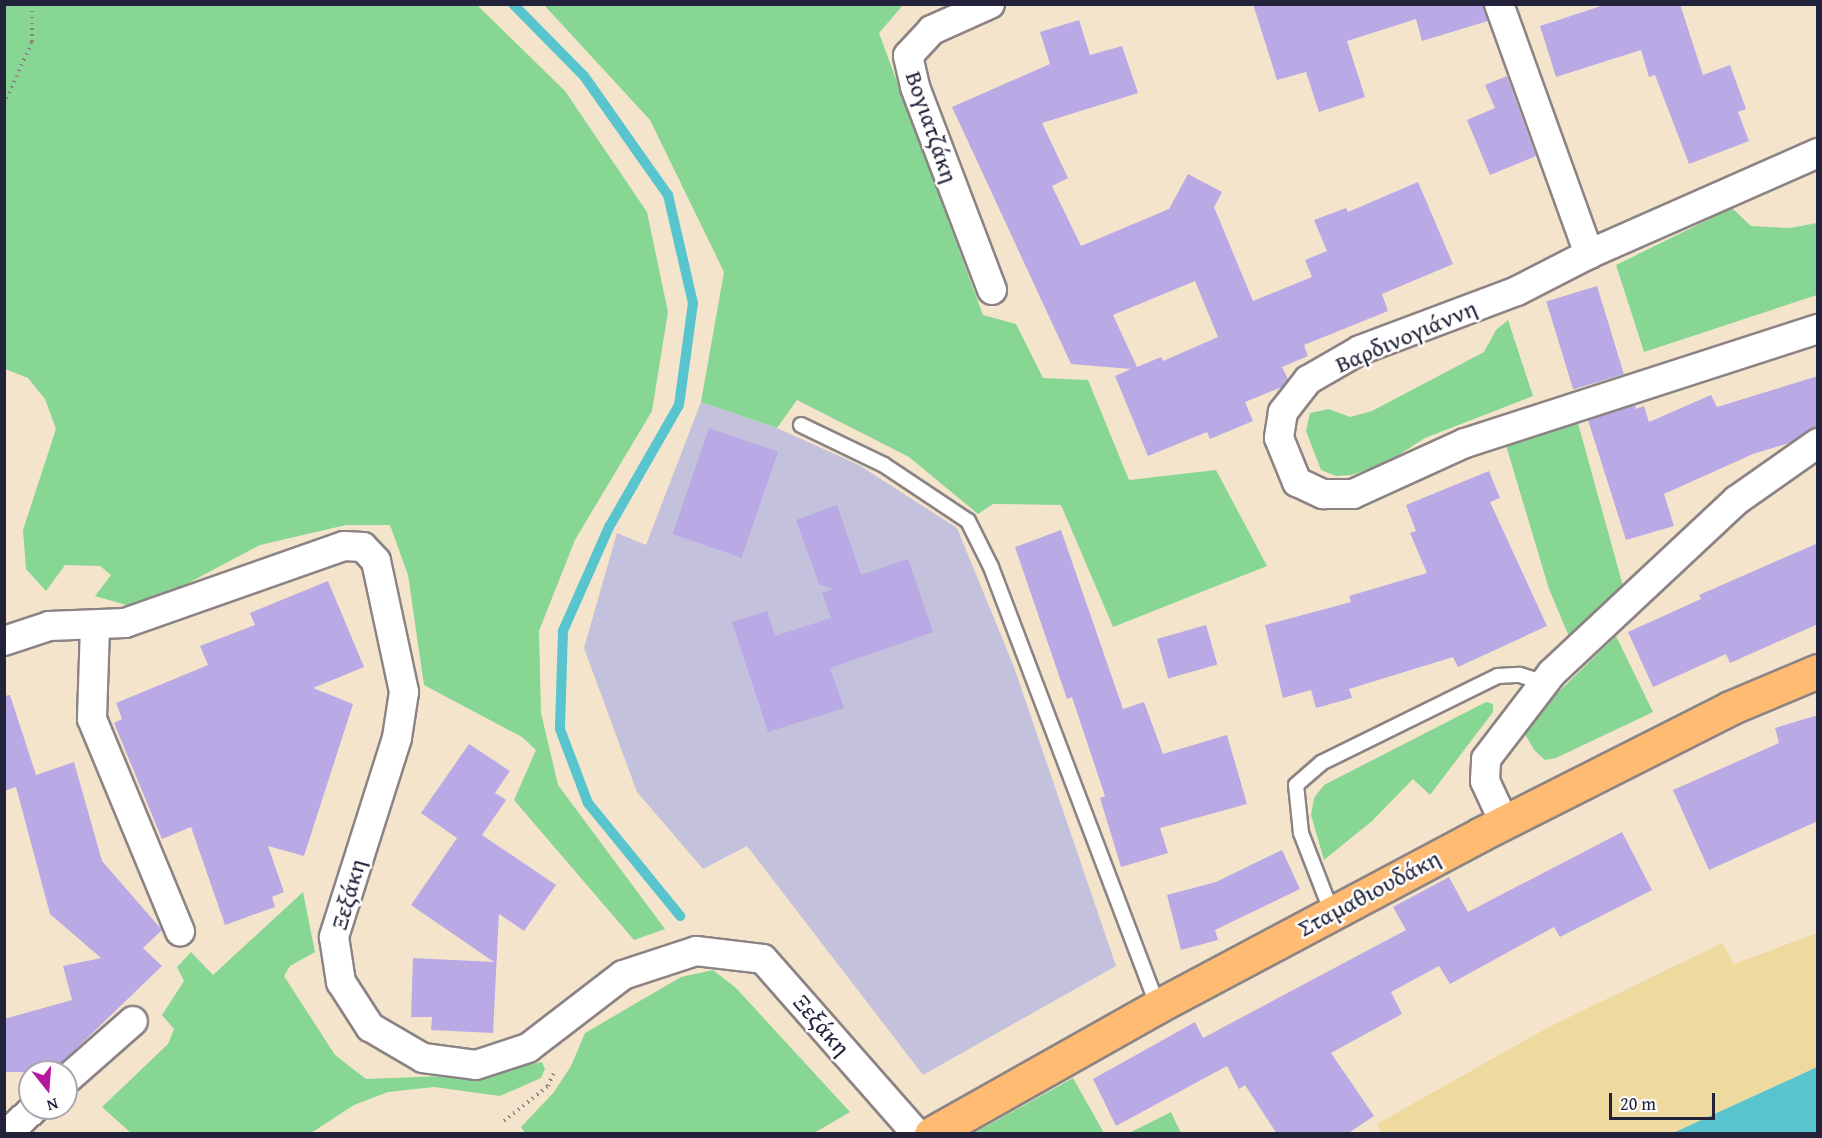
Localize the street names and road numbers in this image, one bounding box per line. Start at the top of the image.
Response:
street label: Βογιατζάκη [899,67,965,187]
street label: Βαρδινογιάννη [1331,293,1481,379]
street label: Σταμαθιουδάκη [1293,843,1445,943]
street label: Ξεξάκη [324,856,372,932]
street label: Ξεξάκη [788,988,856,1062]

